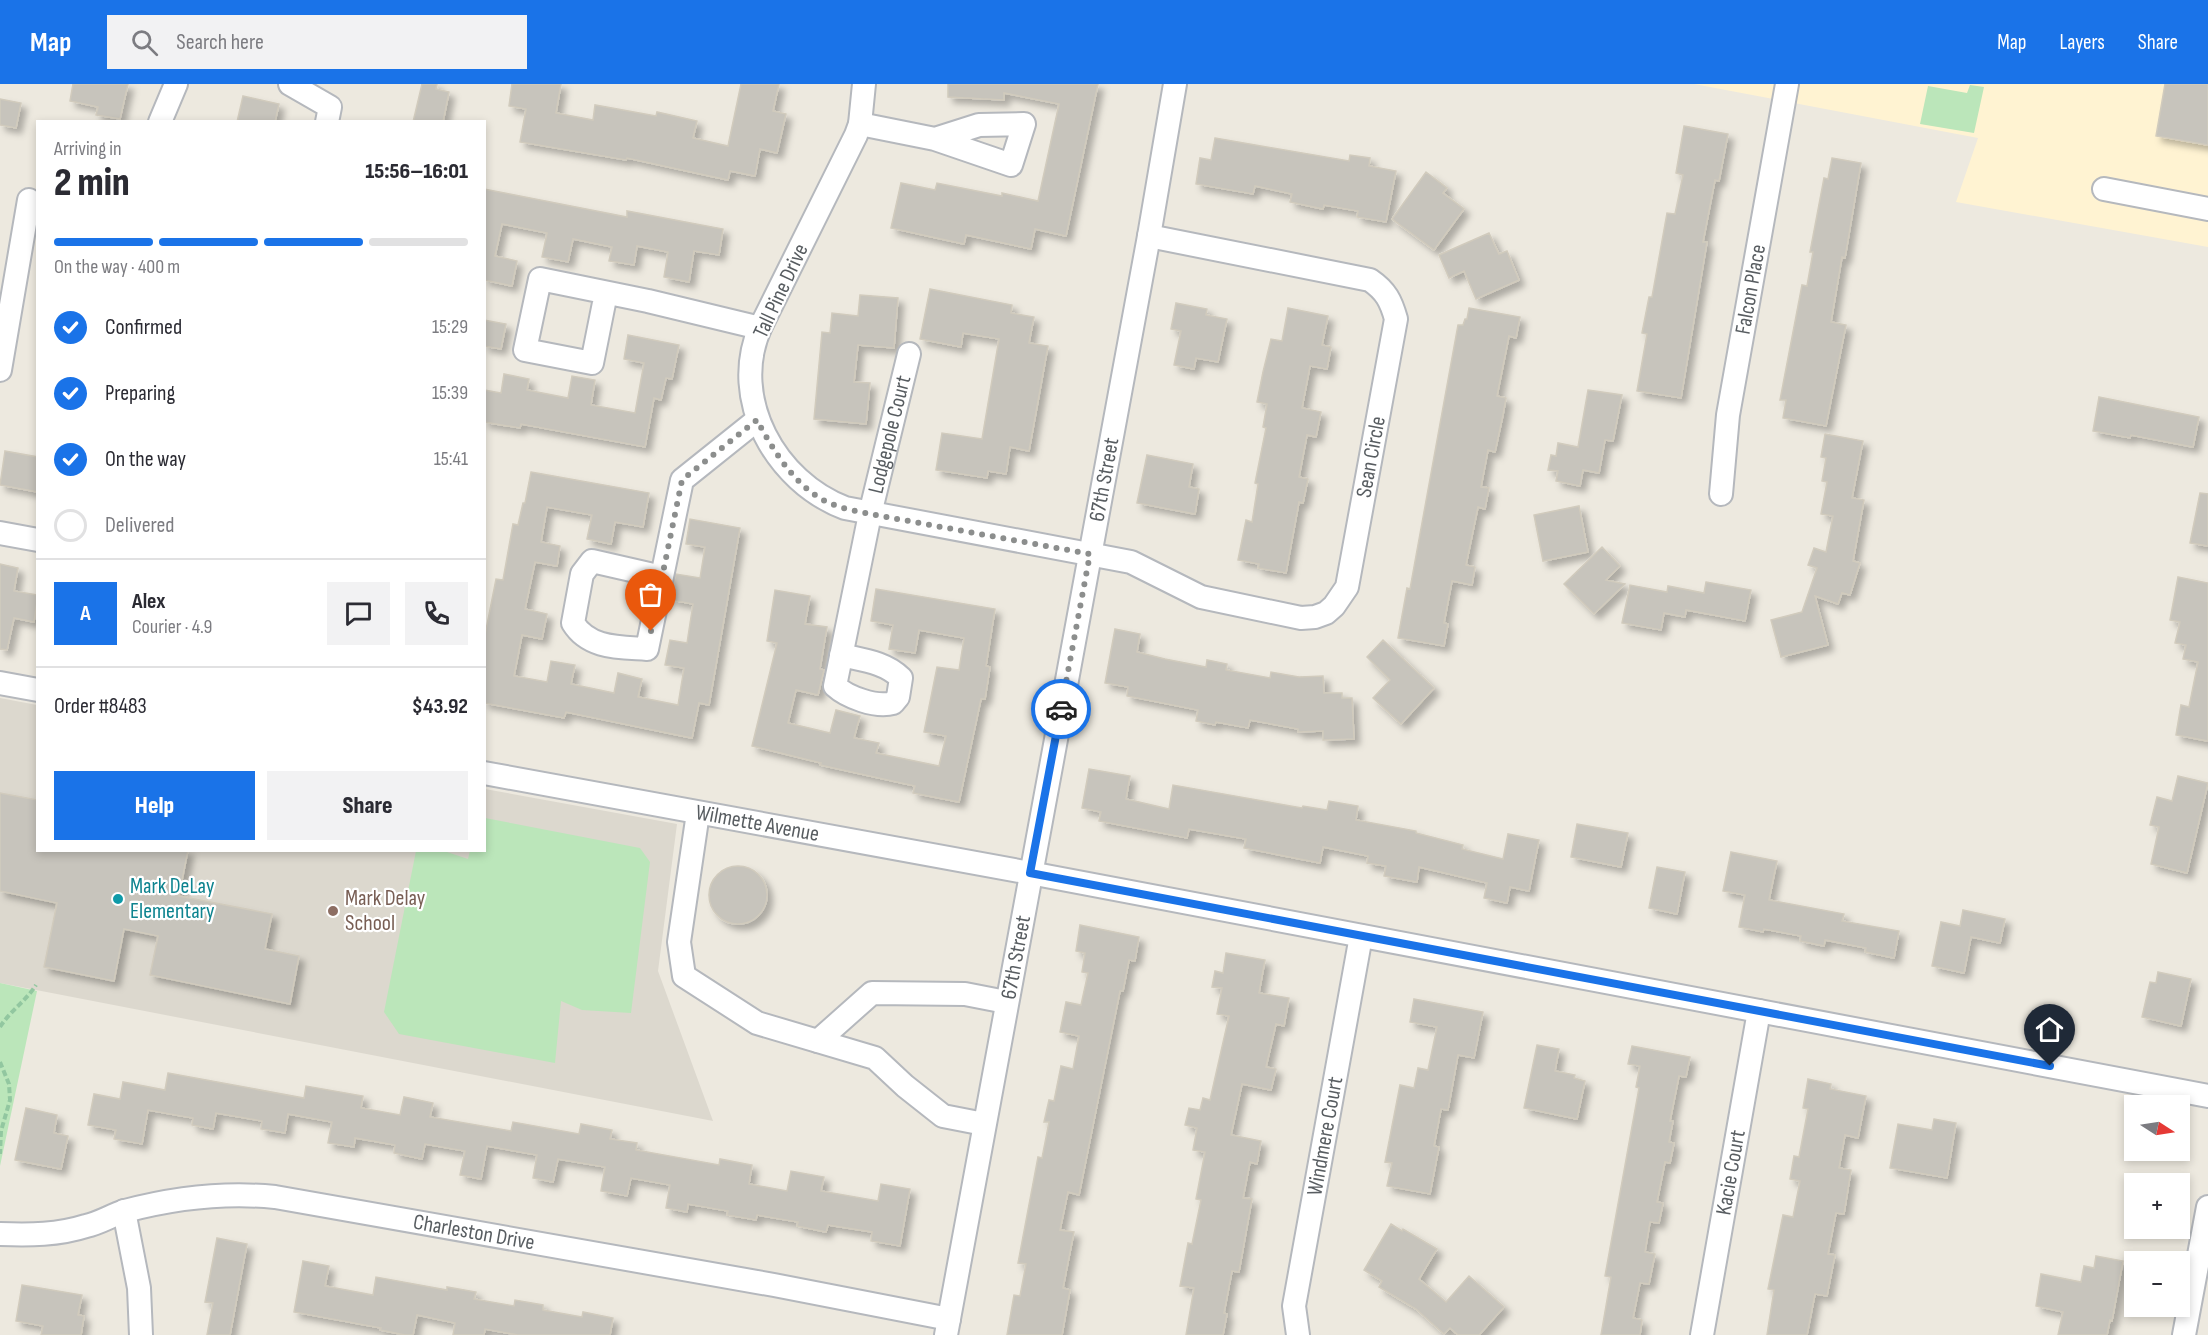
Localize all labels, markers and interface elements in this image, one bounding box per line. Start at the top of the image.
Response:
search box [107,15,527,69]
text: Map [30,26,71,59]
icon: search [128,26,161,59]
text: Search here [176,29,264,56]
text: Map [1997,30,2026,55]
text: Layers [2059,30,2105,55]
text: Share [2138,30,2178,55]
text: Arriving in [54,137,122,161]
text: 15:56–16:01 [365,158,468,185]
text: 2 min [54,160,130,207]
street label: Tall Pine Drive [747,239,815,343]
street label: Falcon Place [1729,242,1772,336]
text: On the way · 400 m [54,255,180,279]
icon: check [54,311,87,344]
text: Confirmed [105,314,182,341]
text: 15:29 [432,315,468,339]
street label: Lodgepole Court [862,372,917,496]
icon: check [54,377,87,410]
text: Preparing [105,380,175,407]
text: 15:39 [432,381,468,405]
street label: Sean Circle [1350,414,1391,500]
street label: 67th Street [1083,435,1125,524]
icon: check [54,443,87,476]
text: On the way [105,446,186,473]
text: 15:41 [434,447,468,471]
text: Delivered [105,512,174,539]
pin [625,569,676,631]
icon: bag [634,578,667,611]
button: chat [327,582,390,645]
button: phone [405,582,468,645]
text: Alex [132,588,165,615]
text: A [80,600,91,627]
text: Courier · 4.9 [132,615,212,639]
courier [1031,679,1091,739]
text: Order #8483 [54,693,147,720]
text: $43.92 [412,693,468,720]
icon: car [1045,693,1078,726]
button: Help [54,771,255,840]
button: Share [267,771,468,840]
street label: Wilmette Avenue [694,799,821,848]
place label: Mark DeLay Elementary [130,873,215,925]
place label: Mark Delay School [345,885,426,937]
marker: Mark DeLay Elementary [111,892,125,906]
marker: Mark Delay School [326,904,340,918]
street label: 67th Street [995,913,1037,1002]
pin [2024,1004,2075,1066]
icon: home [2033,1013,2066,1046]
street label: Windmere Court [1301,1074,1349,1198]
north arrow [2124,1095,2190,1161]
map controls [2124,1095,2190,1317]
street label: Kacie Court [1710,1128,1751,1217]
button: + [2124,1173,2190,1239]
street label: Charleston Drive [411,1208,537,1256]
button: − [2124,1251,2190,1317]

